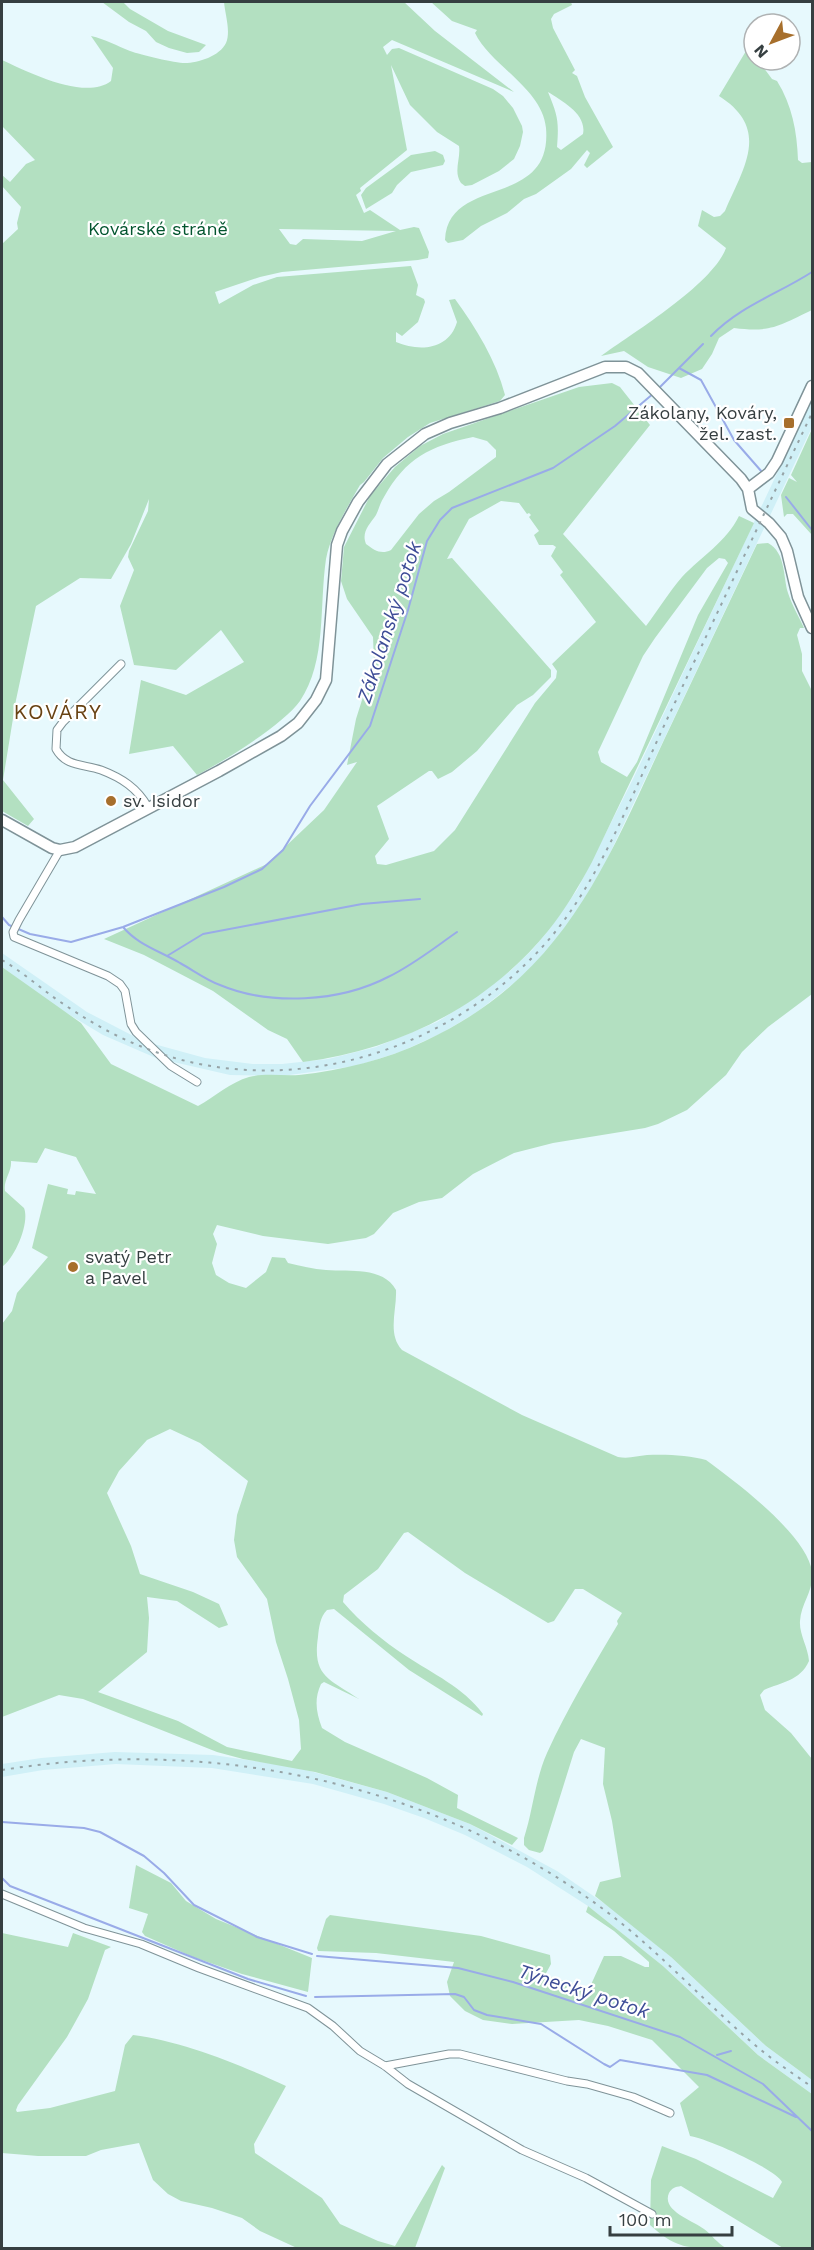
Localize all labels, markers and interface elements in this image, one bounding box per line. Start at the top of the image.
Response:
north arrow [742,12,802,72]
text: N [750,41,772,62]
park label: Kovárské stráně [88,218,228,239]
place label: Zákolany, Kováry, žel. zast. [628,402,777,444]
marker: Zákolany, Kováry, žel. zast. [782,416,796,430]
water label: Zákolanský potok [351,537,427,707]
district label: KOVÁRY [13,699,103,724]
place label: sv. Isidor [123,790,200,811]
marker: sv. Isidor [104,794,118,808]
place label: svatý Petr a Pavel [85,1246,172,1288]
marker: svatý Petr a Pavel [66,1260,80,1274]
water label: Týnecký potok [515,1959,654,2024]
scale bar [610,2199,732,2237]
text: 100 m [619,2209,672,2230]

